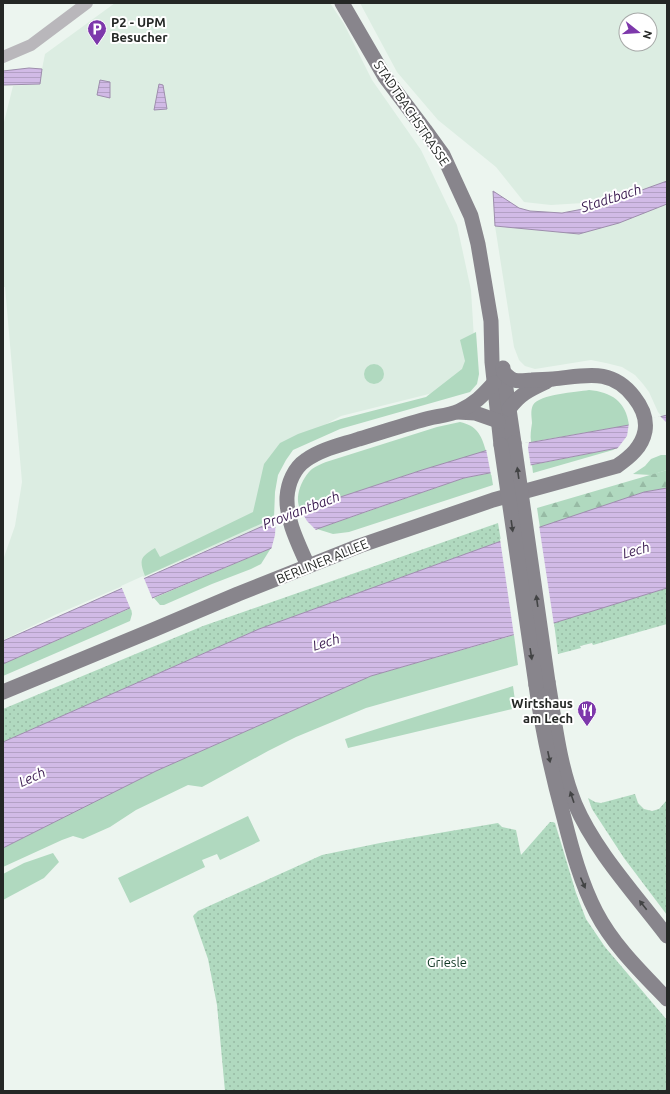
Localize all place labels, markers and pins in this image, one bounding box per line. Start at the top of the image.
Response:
place label: P2 - UPM Besucher [111,15,168,44]
parking icon: P2 - UPM Besucher [86,18,108,46]
place label: Wirtshaus am Lech [511,696,573,725]
restaurant icon: Wirtshaus am Lech [576,699,598,727]

